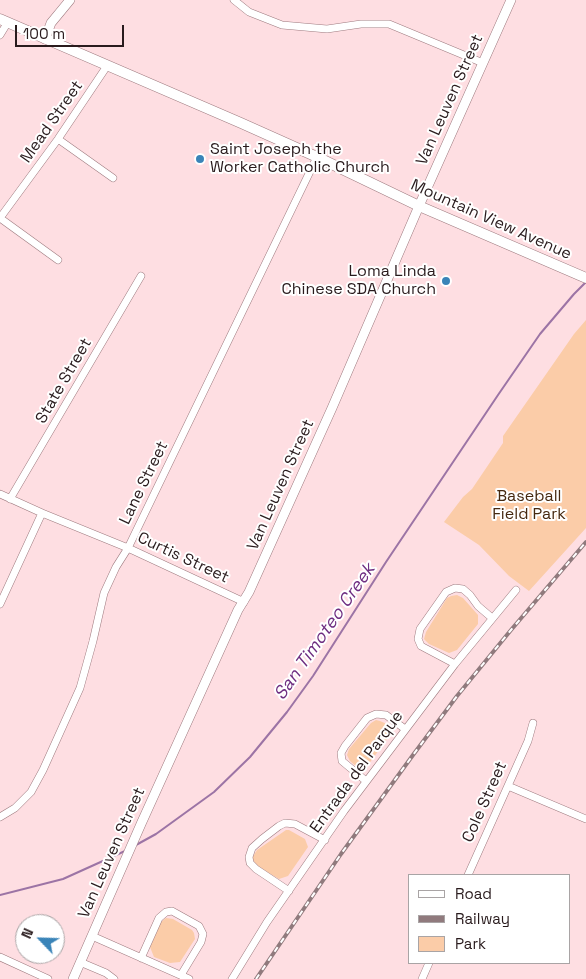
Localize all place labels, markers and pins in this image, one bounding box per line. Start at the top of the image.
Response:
place label: Saint Joseph the Worker Catholic Church [210,140,390,178]
marker: Saint Joseph the Worker Catholic Church [194,153,206,165]
place label: Loma Linda Chinese SDA Church [281,262,436,300]
marker: Loma Linda Chinese SDA Church [440,275,452,287]

